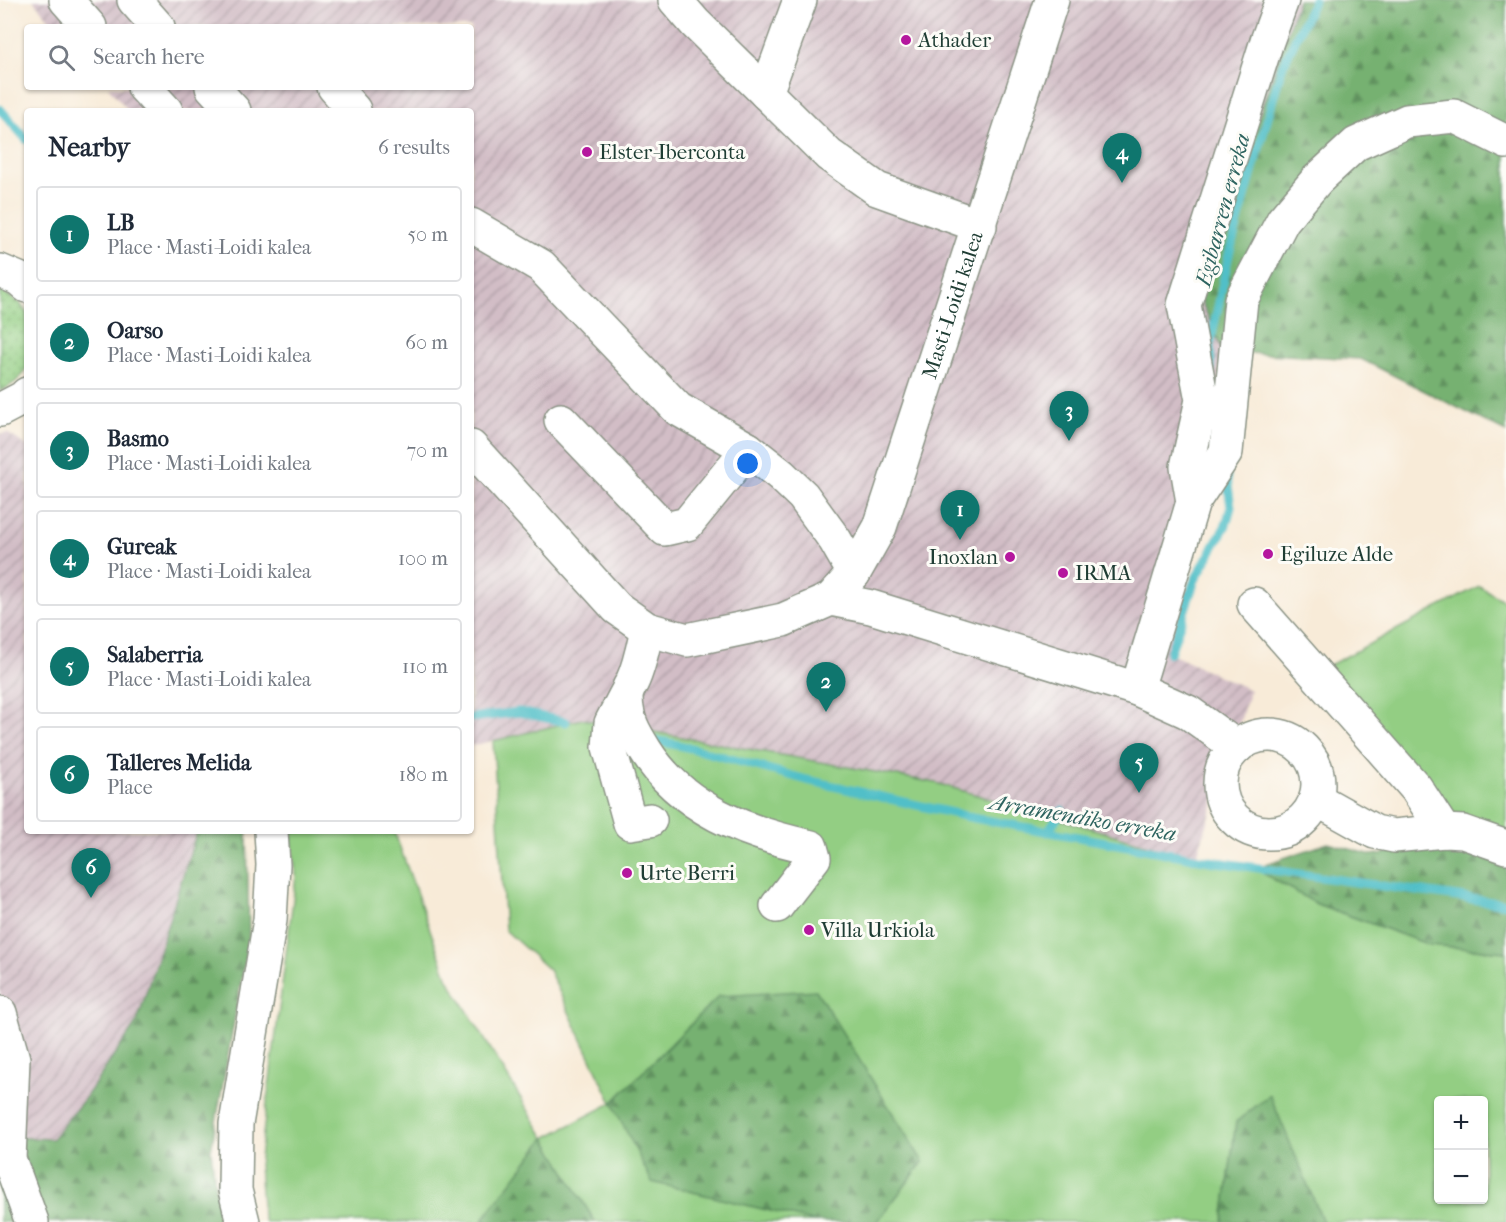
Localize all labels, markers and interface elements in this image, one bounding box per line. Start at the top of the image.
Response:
search box [24,24,474,90]
place label: Athader [917,28,991,52]
marker: Athader [899,33,913,47]
icon: search [45,41,78,74]
text: Search here [93,44,205,70]
water label: Egibarren erreka [1190,131,1256,291]
text: Nearby [48,132,130,163]
pin: 4 [1102,134,1142,183]
text: 6 results [378,136,450,159]
place label: Elster-Iberconta [599,140,745,164]
marker: Elster-Iberconta [580,145,594,159]
text: LB [107,210,135,236]
text: 1 [66,223,73,246]
text: 50 m [407,223,448,246]
street label: Masti-Loidi kalea [917,228,988,382]
text: Place · Masti-Loidi kalea [107,236,311,259]
text: Oarso [107,318,163,344]
text: 2 [64,331,75,354]
text: 60 m [405,331,448,354]
text: Place · Masti-Loidi kalea [107,344,311,367]
pin: 3 [1050,392,1088,441]
text: Basmo [107,426,169,452]
text: 3 [65,439,74,462]
text: 70 m [406,439,448,462]
your location [733,449,762,478]
text: Place · Masti-Loidi kalea [107,452,311,475]
pin: 1 [940,490,980,540]
text: Gureak [107,534,177,560]
place label: Egiluze Alde [1280,542,1393,566]
place label: Inoxlan [929,545,998,569]
text: 4 [64,547,75,570]
text: 100 m [398,547,448,570]
marker: Egiluze Alde [1261,547,1275,561]
marker: Inoxlan [1003,550,1017,564]
text: Place · Masti-Loidi kalea [107,560,311,583]
place label: IRMA [1075,561,1132,585]
marker: IRMA [1056,566,1070,580]
text: Salaberria [107,642,203,668]
text: 5 [65,655,74,678]
text: 110 m [402,655,448,678]
pin: 2 [806,662,846,712]
text: Place · Masti-Loidi kalea [107,668,311,691]
pin: 5 [1120,744,1158,793]
text: Talleres Melida [107,750,251,776]
text: 6 [64,763,75,786]
text: 180 m [399,763,448,786]
text: Place [107,776,153,799]
water label: Arramendiko erreka [985,788,1178,847]
pin: 6 [72,848,110,898]
place label: Urte Berri [639,861,735,885]
marker: Urte Berri [620,866,634,880]
place label: Villa Urkiola [820,918,935,942]
marker: Villa Urkiola [802,923,816,937]
map controls [1434,1096,1488,1204]
button: + [1434,1096,1488,1150]
button: − [1434,1150,1488,1204]

